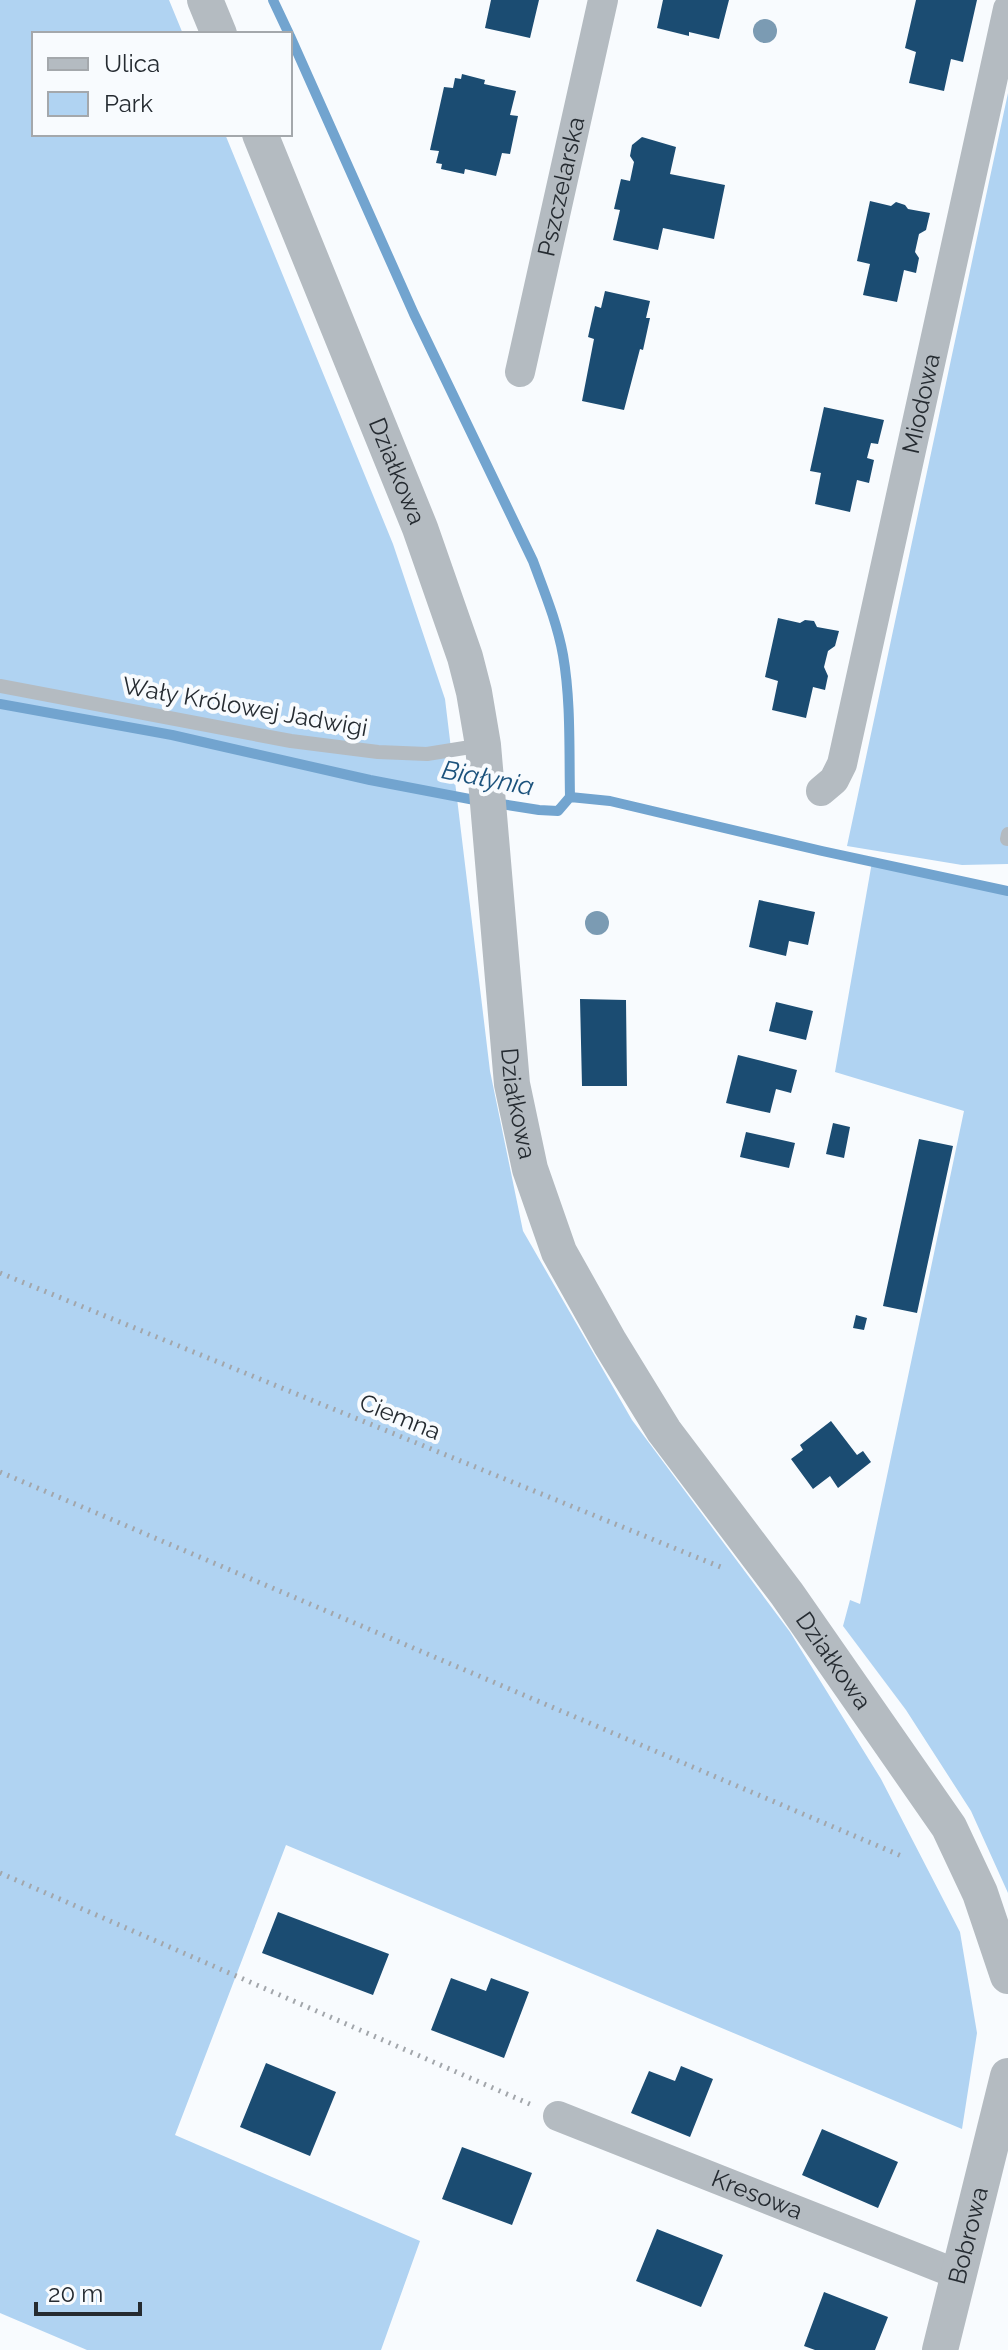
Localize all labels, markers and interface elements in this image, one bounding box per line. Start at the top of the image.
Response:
legend [32,32,292,136]
text: Ulica [104,49,160,78]
text: Park [104,89,153,118]
street label: Pszczelarska [531,114,591,259]
street label: Miodowa [896,351,946,456]
street label: Działkowa [363,413,432,529]
street label: Wały Królowej Jadwigi [120,671,370,742]
water label: Białynia [439,754,537,802]
street label: Działkowa [495,1047,542,1162]
street label: Ciemna [355,1387,445,1446]
street label: Działkowa [790,1606,878,1715]
street label: Kresowa [708,2163,807,2225]
street label: Bobrowa [942,2184,994,2287]
scale bar [36,2266,140,2316]
text: 20 m [48,2279,103,2308]

